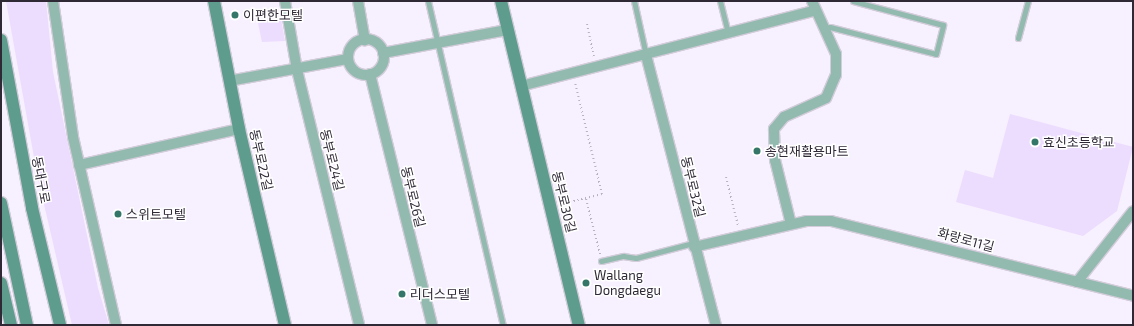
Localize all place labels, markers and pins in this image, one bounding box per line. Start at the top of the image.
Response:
place label: 이편한모텔 [243,7,303,23]
marker: 이편한모텔 [230,10,240,20]
place label: 효신초등학교 [1043,134,1115,150]
marker: 효신초등학교 [1030,137,1040,147]
place label: 송현재활용마트 [765,143,849,159]
marker: 송현재활용마트 [752,146,762,156]
place label: 스위트모텔 [126,206,186,222]
marker: 스위트모텔 [113,209,123,219]
place label: Wallang Dongdaegu [594,268,661,299]
marker: Wallang Dongdaegu [581,278,591,288]
place label: 리더스모텔 [410,286,470,302]
marker: 리더스모텔 [397,289,407,299]

